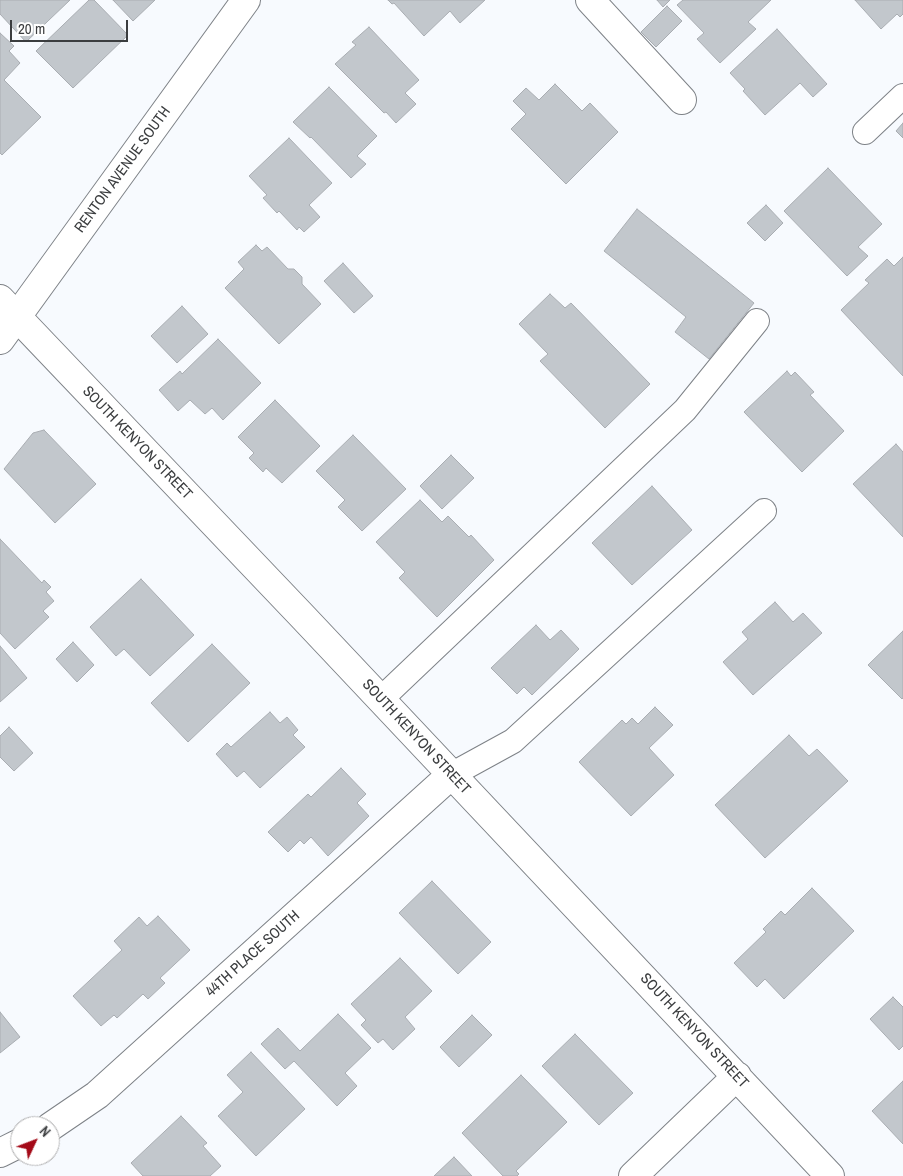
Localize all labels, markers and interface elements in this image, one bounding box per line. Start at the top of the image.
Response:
scale bar [12,10,130,42]
text: 20 m [18,18,45,39]
street label: RENTON AVENUE SOUTH [71,104,175,236]
street label: SOUTH KENYON STREET [78,383,196,503]
street label: SOUTH KENYON STREET [358,676,474,798]
street label: 44TH PLACE SOUTH [202,907,304,1001]
street label: SOUTH KENYON STREET [636,970,752,1092]
north arrow [10,1116,60,1166]
text: N [36,1122,55,1141]

